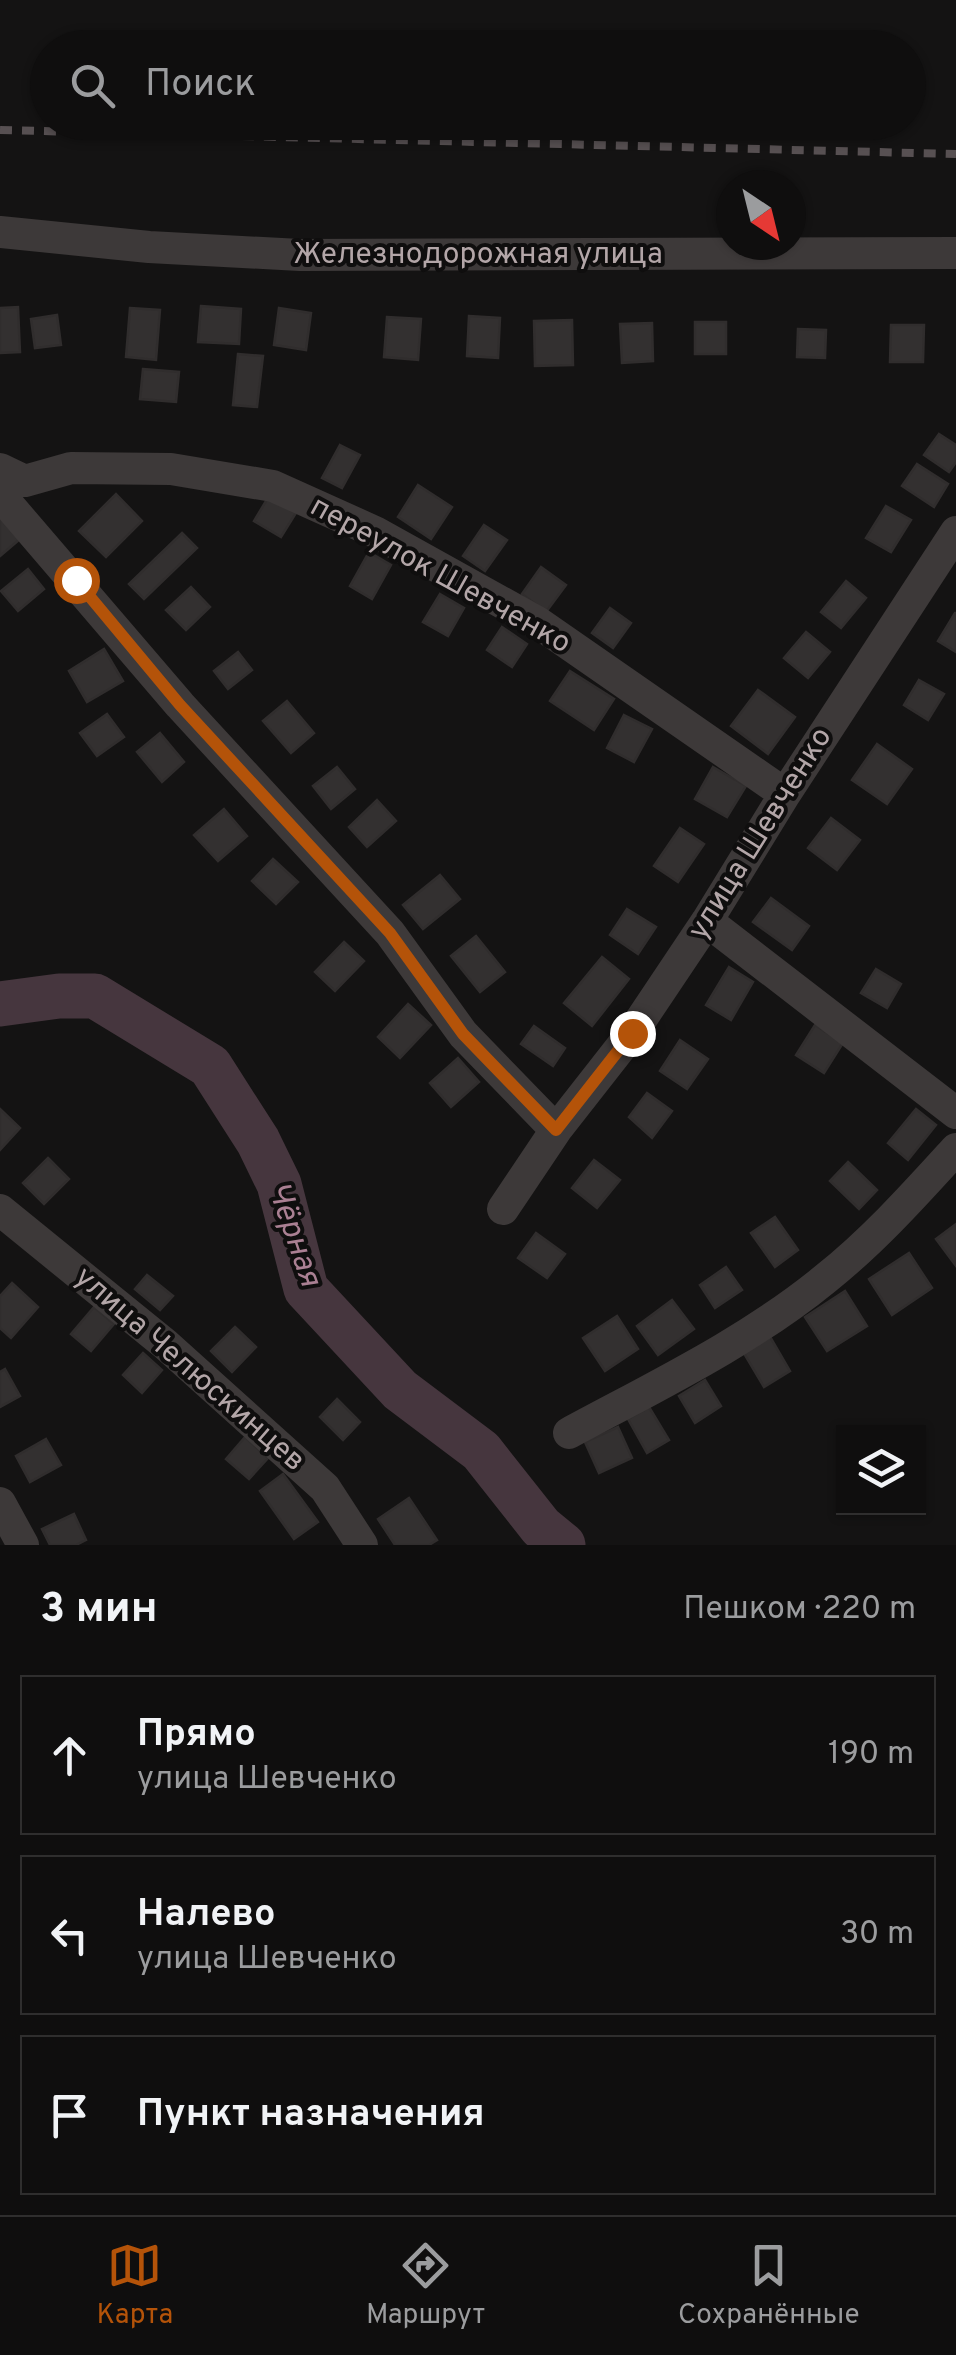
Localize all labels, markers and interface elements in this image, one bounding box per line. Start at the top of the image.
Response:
search box [30,30,926,140]
icon: search [65,58,120,113]
text: Поиск [145,61,256,110]
north arrow [716,170,806,260]
street label: Железнодорожная улица [293,237,663,274]
street label: переулок Шевченко [303,489,577,663]
route start [54,558,100,604]
street label: улица Шевченко [681,721,841,947]
route end [610,1011,656,1057]
water label: Чёрная [257,1178,329,1292]
street label: улица Челюскинцев [66,1260,312,1480]
map controls [836,1425,926,1515]
button: layers [836,1425,926,1515]
text: 3 мин [40,1584,158,1637]
text: Пешком · 220 m [683,1590,916,1630]
text: Прямо [137,1711,256,1760]
icon: ahead [42,1728,97,1783]
text: 190 m [828,1735,914,1775]
text: улица Шевченко [137,1760,397,1800]
text: Налево [137,1891,276,1940]
icon: left [42,1908,97,1963]
text: 30 m [840,1915,914,1955]
text: улица Шевченко [137,1940,397,1980]
icon: arrive [42,2088,97,2143]
text: Пункт назначения [137,2091,485,2140]
tab: Карта [96,2238,173,2334]
tab: Маршрут [366,2238,485,2334]
tab: Сохранённые [678,2238,860,2334]

